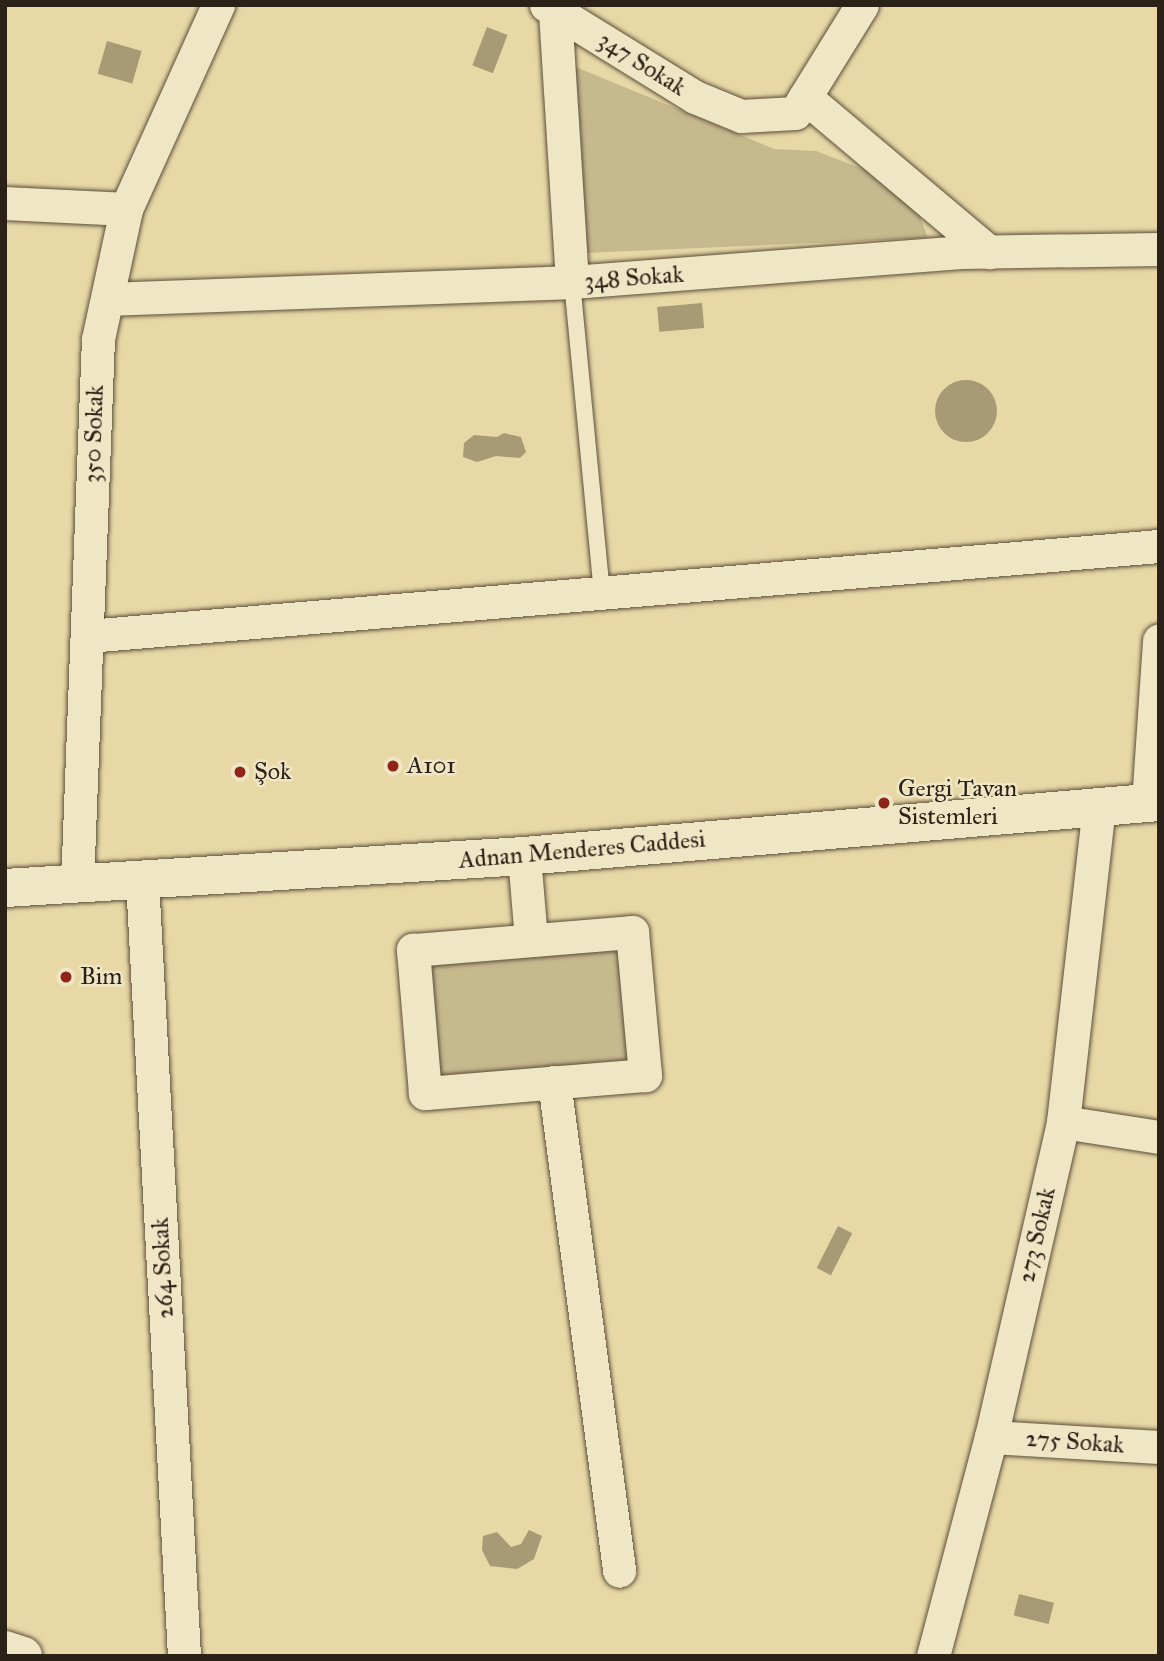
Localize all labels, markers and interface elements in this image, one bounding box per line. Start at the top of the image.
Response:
street label: 347 Sokak [593,26,691,102]
street label: 348 Sokak [583,260,685,296]
street label: 350 Sokak [78,384,110,484]
place label: A101 [407,752,456,780]
place label: Şok [254,758,291,786]
marker: A101 [385,758,401,774]
marker: Şok [232,764,248,780]
place label: Gergi Tavan Sistemleri [898,775,1017,831]
marker: Gergi Tavan Sistemleri [876,795,892,811]
street label: Adnan Menderes Caddesi [457,825,707,875]
place label: Bim [80,963,123,991]
marker: Bim [58,969,74,985]
street label: 273 Sokak [1012,1184,1062,1286]
street label: 264 Sokak [146,1217,180,1319]
street label: 275 Sokak [1025,1424,1125,1460]

